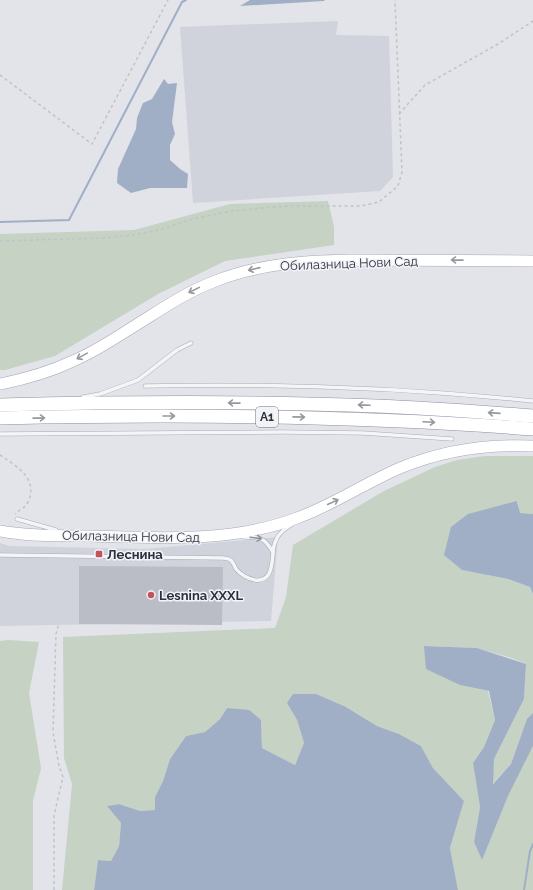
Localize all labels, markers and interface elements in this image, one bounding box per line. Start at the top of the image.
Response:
street label: Обилазница Нови Сад [280,254,419,273]
one-way arrow [451,256,464,264]
one-way arrow [248,265,261,273]
one-way arrow [188,287,200,295]
one-way arrow [76,353,88,361]
one-way arrow [228,399,241,407]
one-way arrow [358,402,371,409]
road number: A1 [256,407,278,427]
one-way arrow [488,409,501,416]
one-way arrow [162,412,175,420]
one-way arrow [292,413,305,421]
one-way arrow [32,414,45,422]
one-way arrow [422,418,435,425]
one-way arrow [326,498,338,505]
street label: Обилазница Нови Сад [62,528,200,545]
one-way arrow [249,534,262,542]
place label: Леснина [107,547,163,562]
marker: Леснина [94,549,104,559]
place label: Lesnina XXXL [159,588,243,603]
marker: Lesnina XXXL [146,590,156,600]

